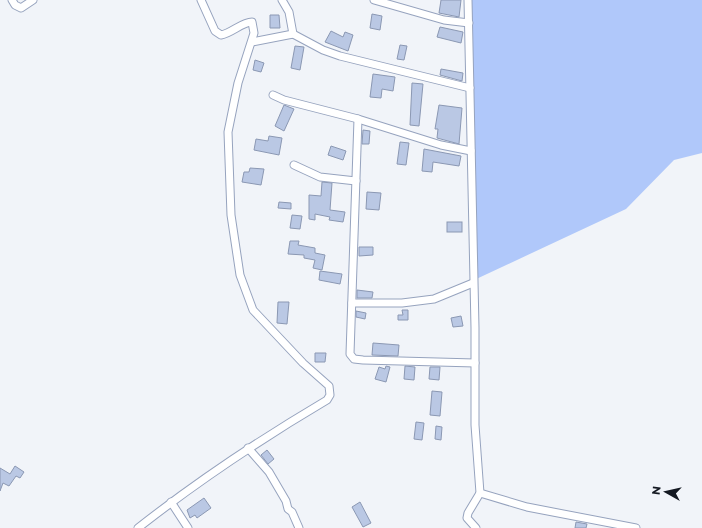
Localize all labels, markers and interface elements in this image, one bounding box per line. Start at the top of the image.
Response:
north arrow [646,472,686,512]
text: N [649,485,664,496]

